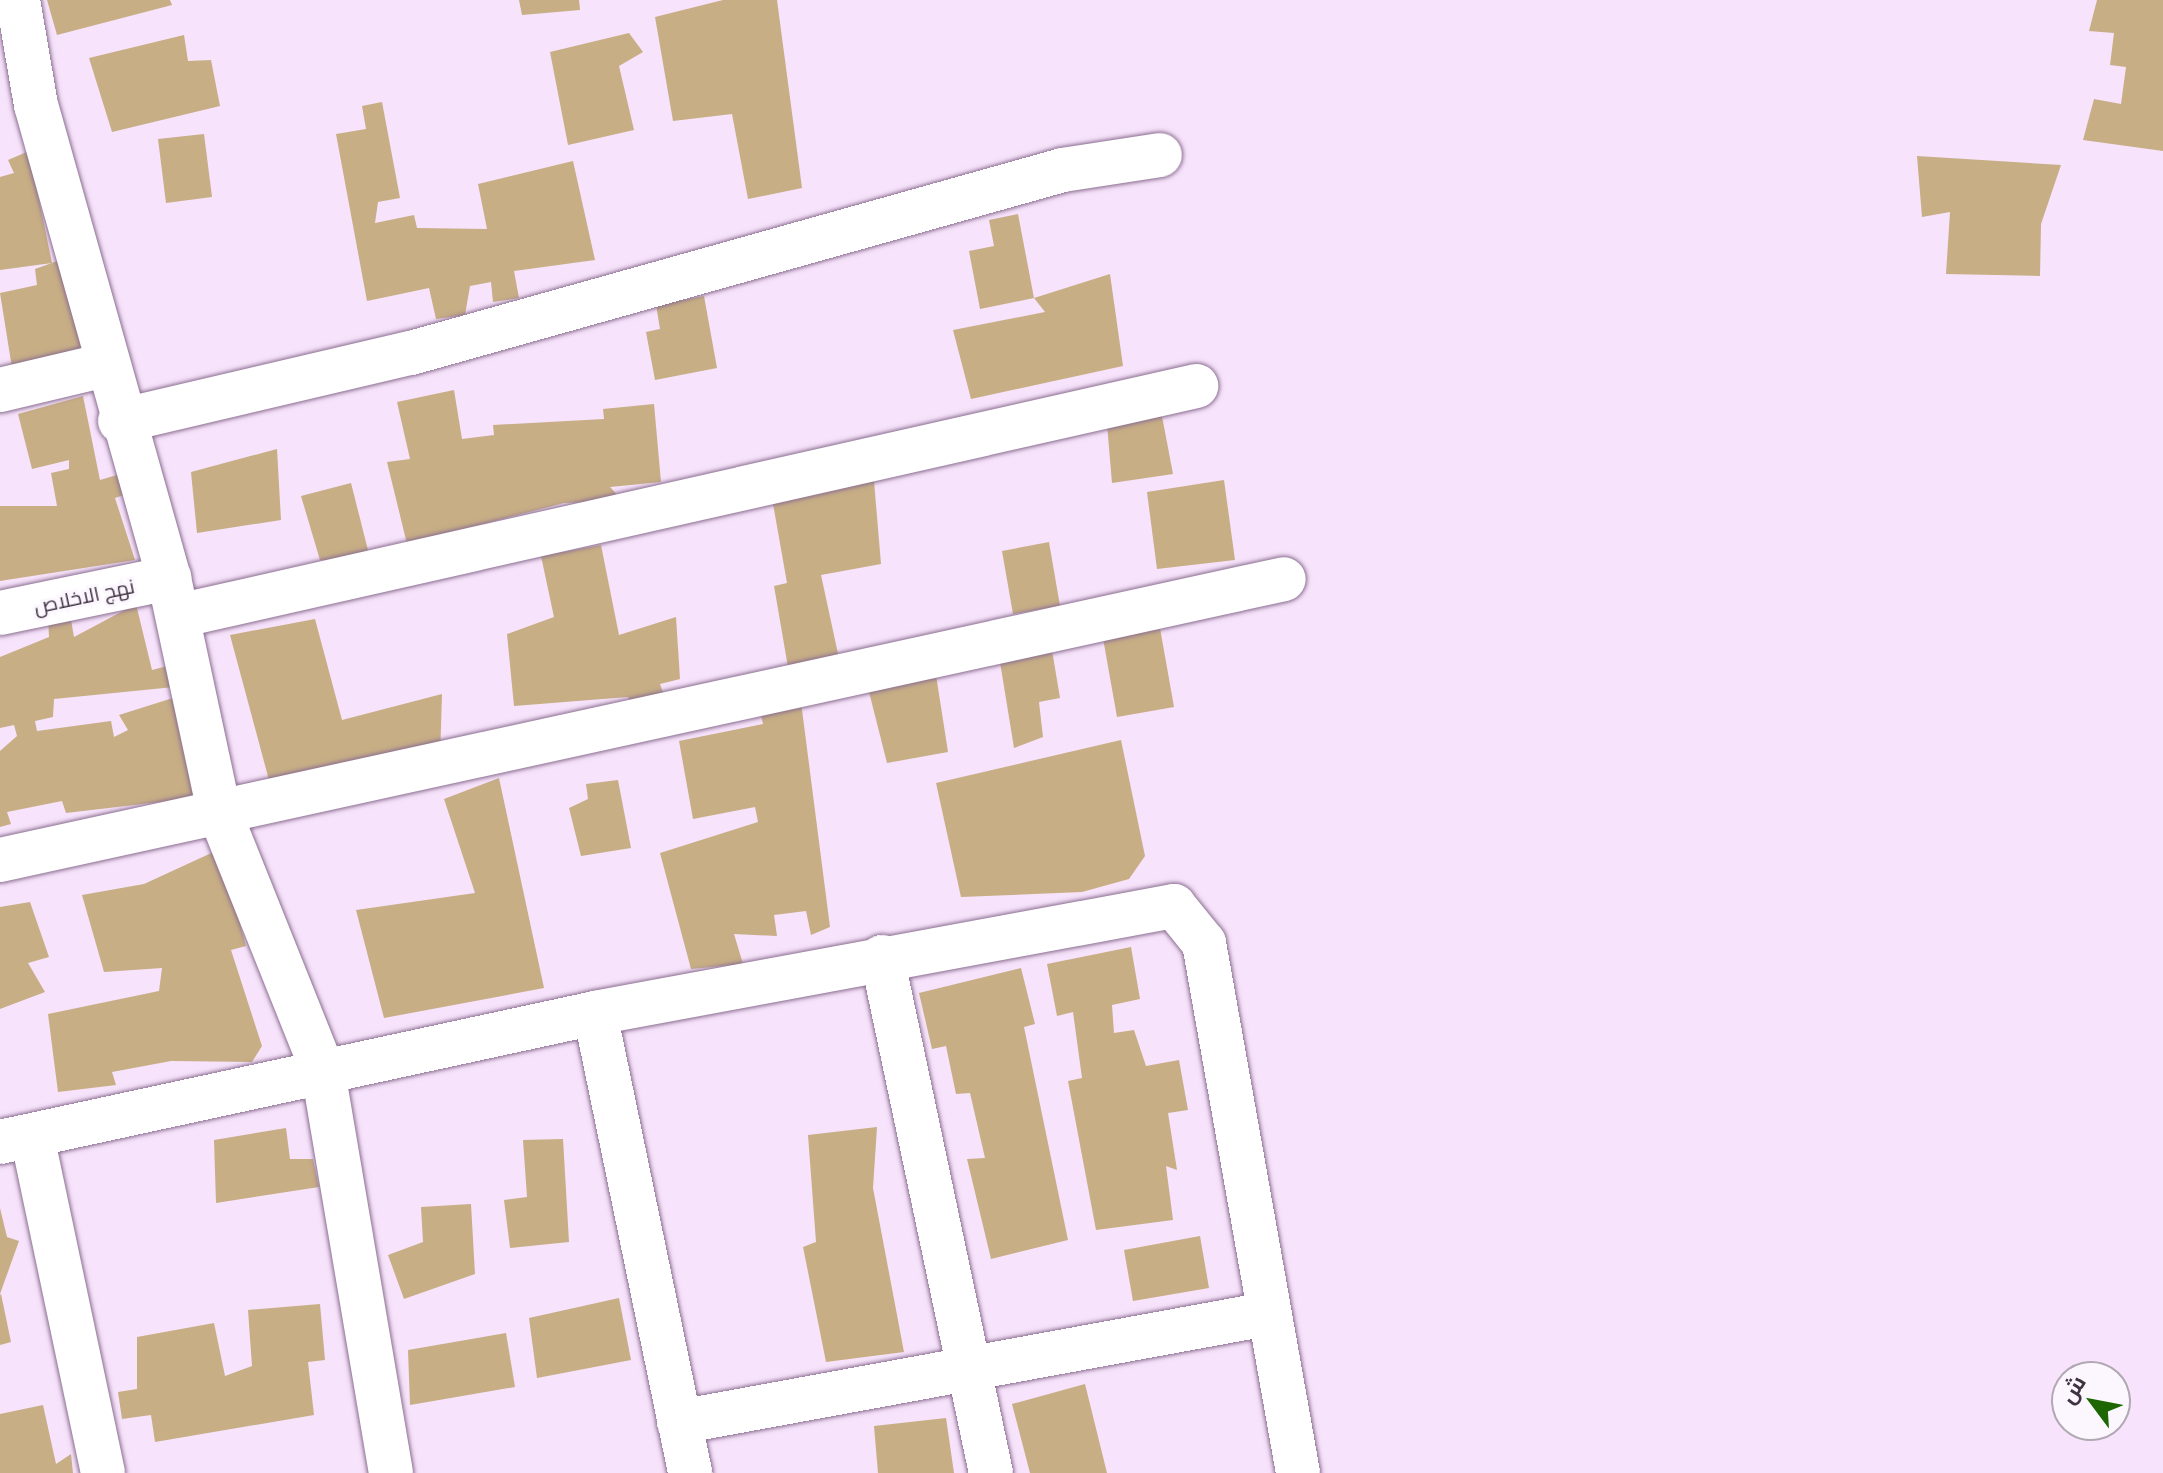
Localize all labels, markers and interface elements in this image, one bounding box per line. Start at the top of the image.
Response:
street label: نهج الاخلاص [31,574,137,618]
north arrow [2051,1361,2131,1441]
text: ش [2052,1369,2093,1409]

